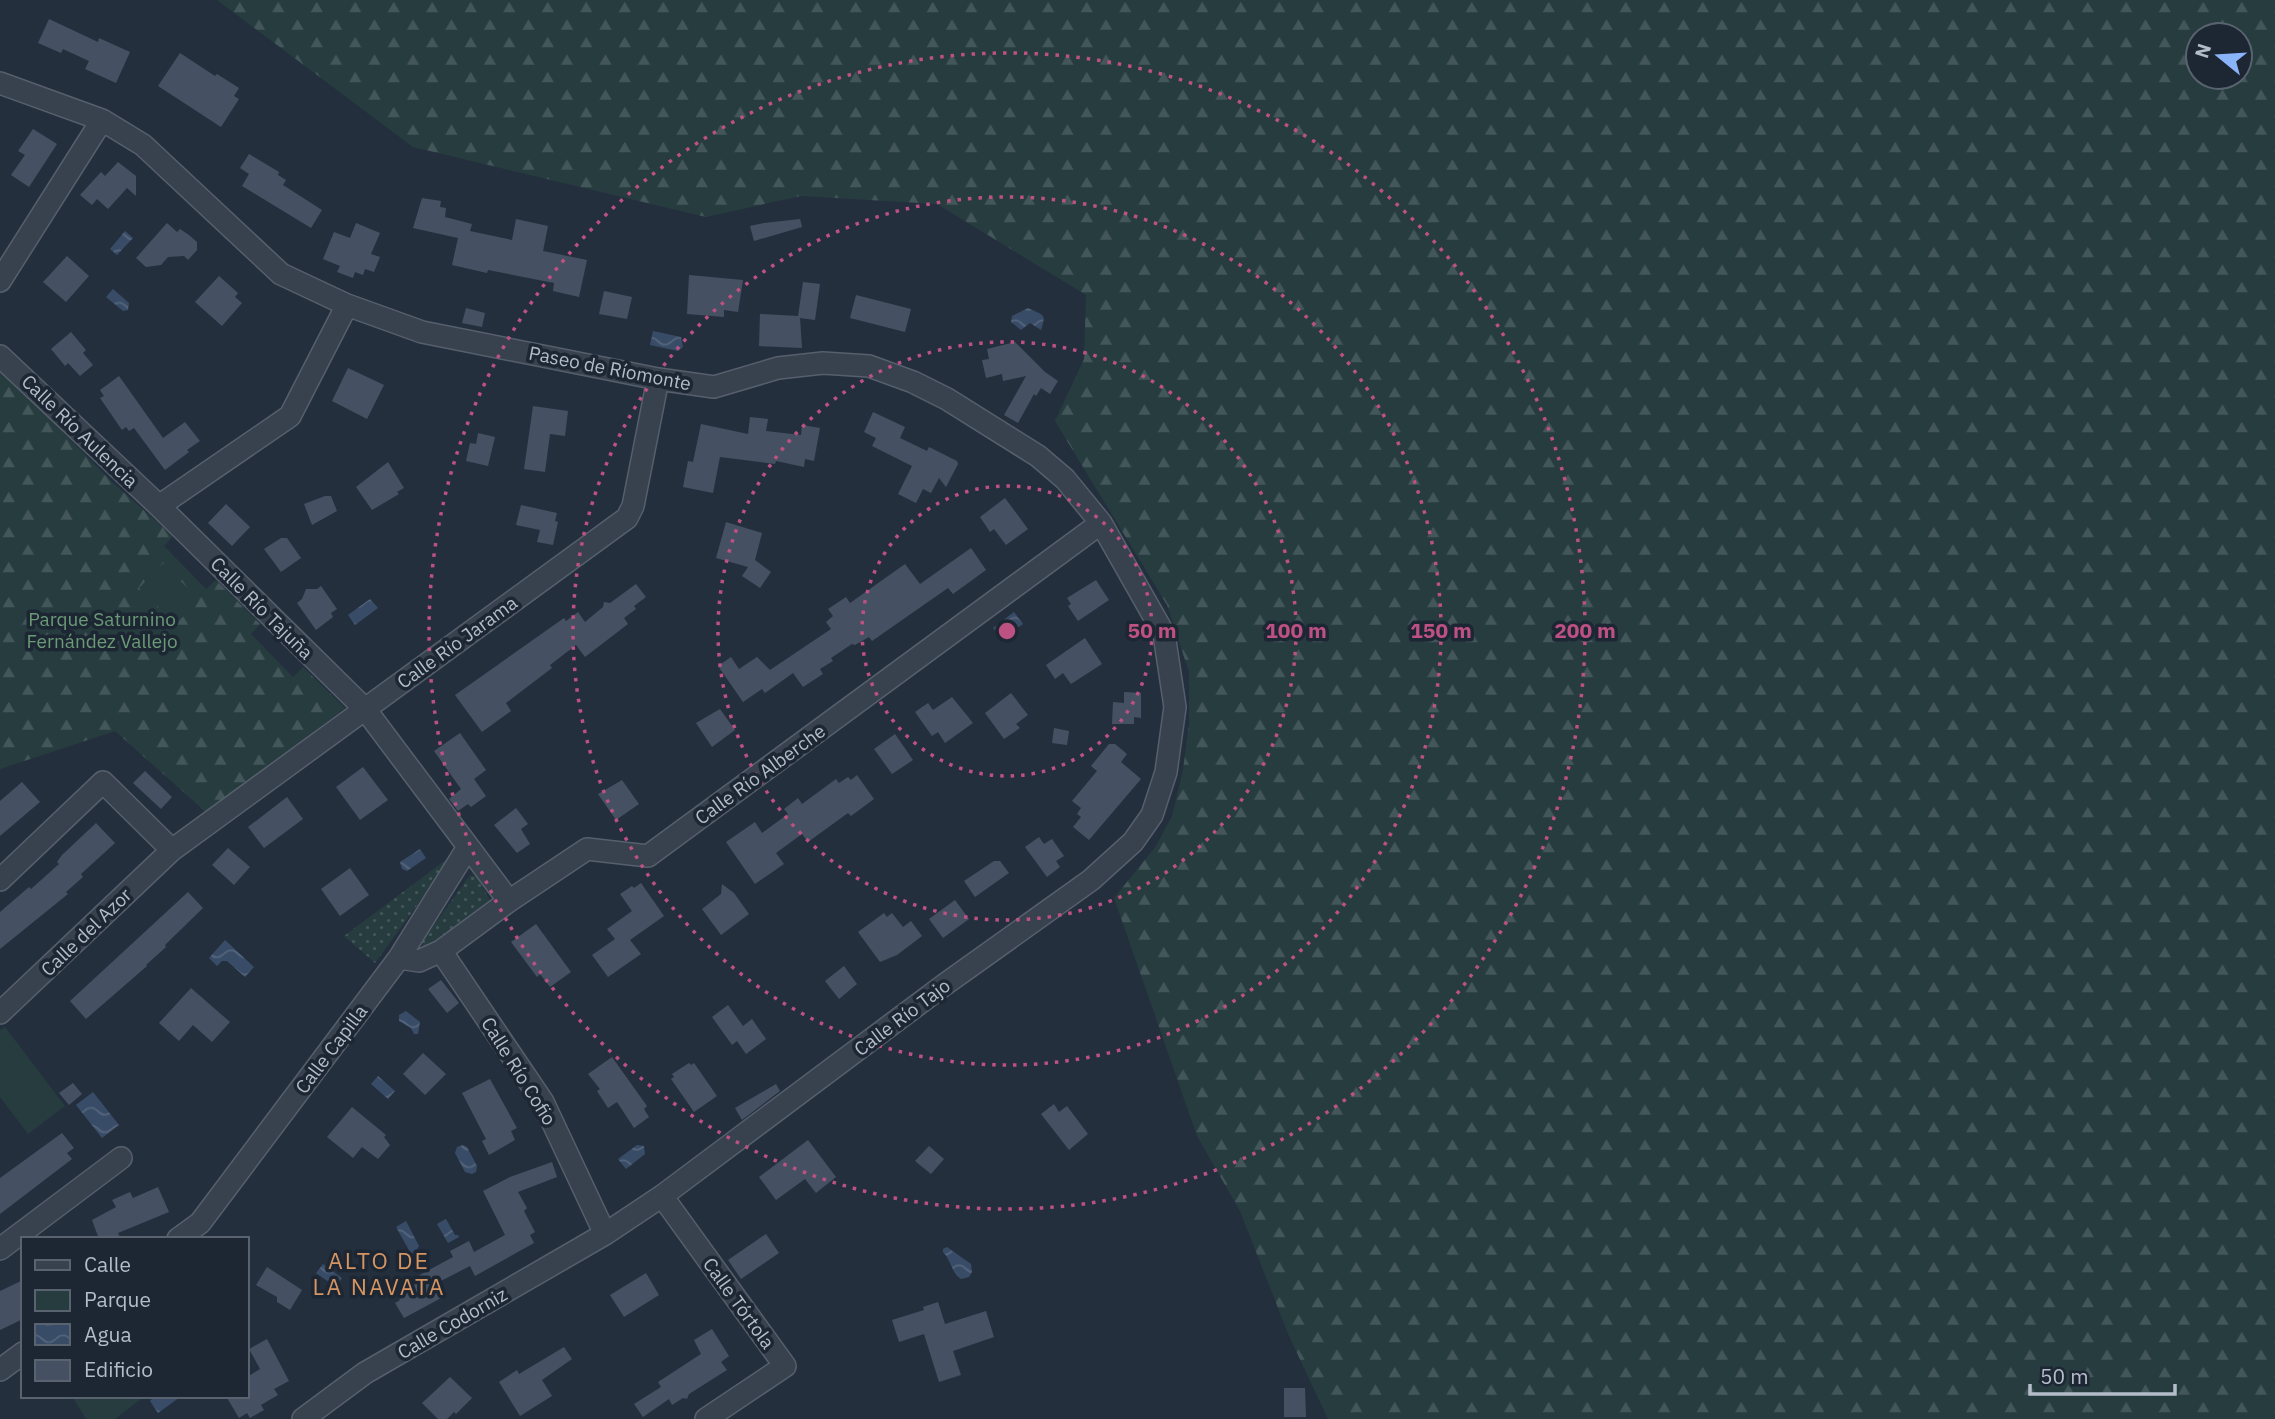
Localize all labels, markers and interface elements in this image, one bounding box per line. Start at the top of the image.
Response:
north arrow [2184,21,2254,91]
text: N [2189,40,2216,61]
street label: Paseo de Ríomonte [527,340,693,396]
street label: Calle Río Aulencia [17,369,143,493]
street label: Calle Río Tajuña [206,552,318,664]
street label: Calle Río Jarama [392,590,522,694]
park label: Parque Saturnino Fernández Vallejo [26,607,178,653]
text: 50 m [1128,616,1176,644]
text: 100 m [1265,616,1327,644]
text: 150 m [1410,616,1472,644]
text: 200 m [1554,616,1616,644]
centre of rings [995,619,1019,643]
street label: Calle Río Alberche [690,719,830,829]
street label: Calle del Azor [36,883,136,981]
street label: Calle Río Tajo [849,973,955,1061]
street label: Calle Capilla [290,1000,372,1098]
street label: Calle Río Cofio [476,1013,562,1129]
legend [21,1237,248,1398]
district label: ALTO DE LA NAVATA [313,1245,445,1301]
text: Calle [84,1250,131,1278]
street label: Calle Tórtola [698,1253,780,1353]
street label: Calle Codorniz [393,1282,511,1364]
text: Parque [84,1285,151,1313]
text: Agua [84,1320,132,1348]
scale bar [2030,1352,2175,1396]
text: Edificio [84,1355,153,1383]
text: 50 m [2040,1362,2089,1390]

